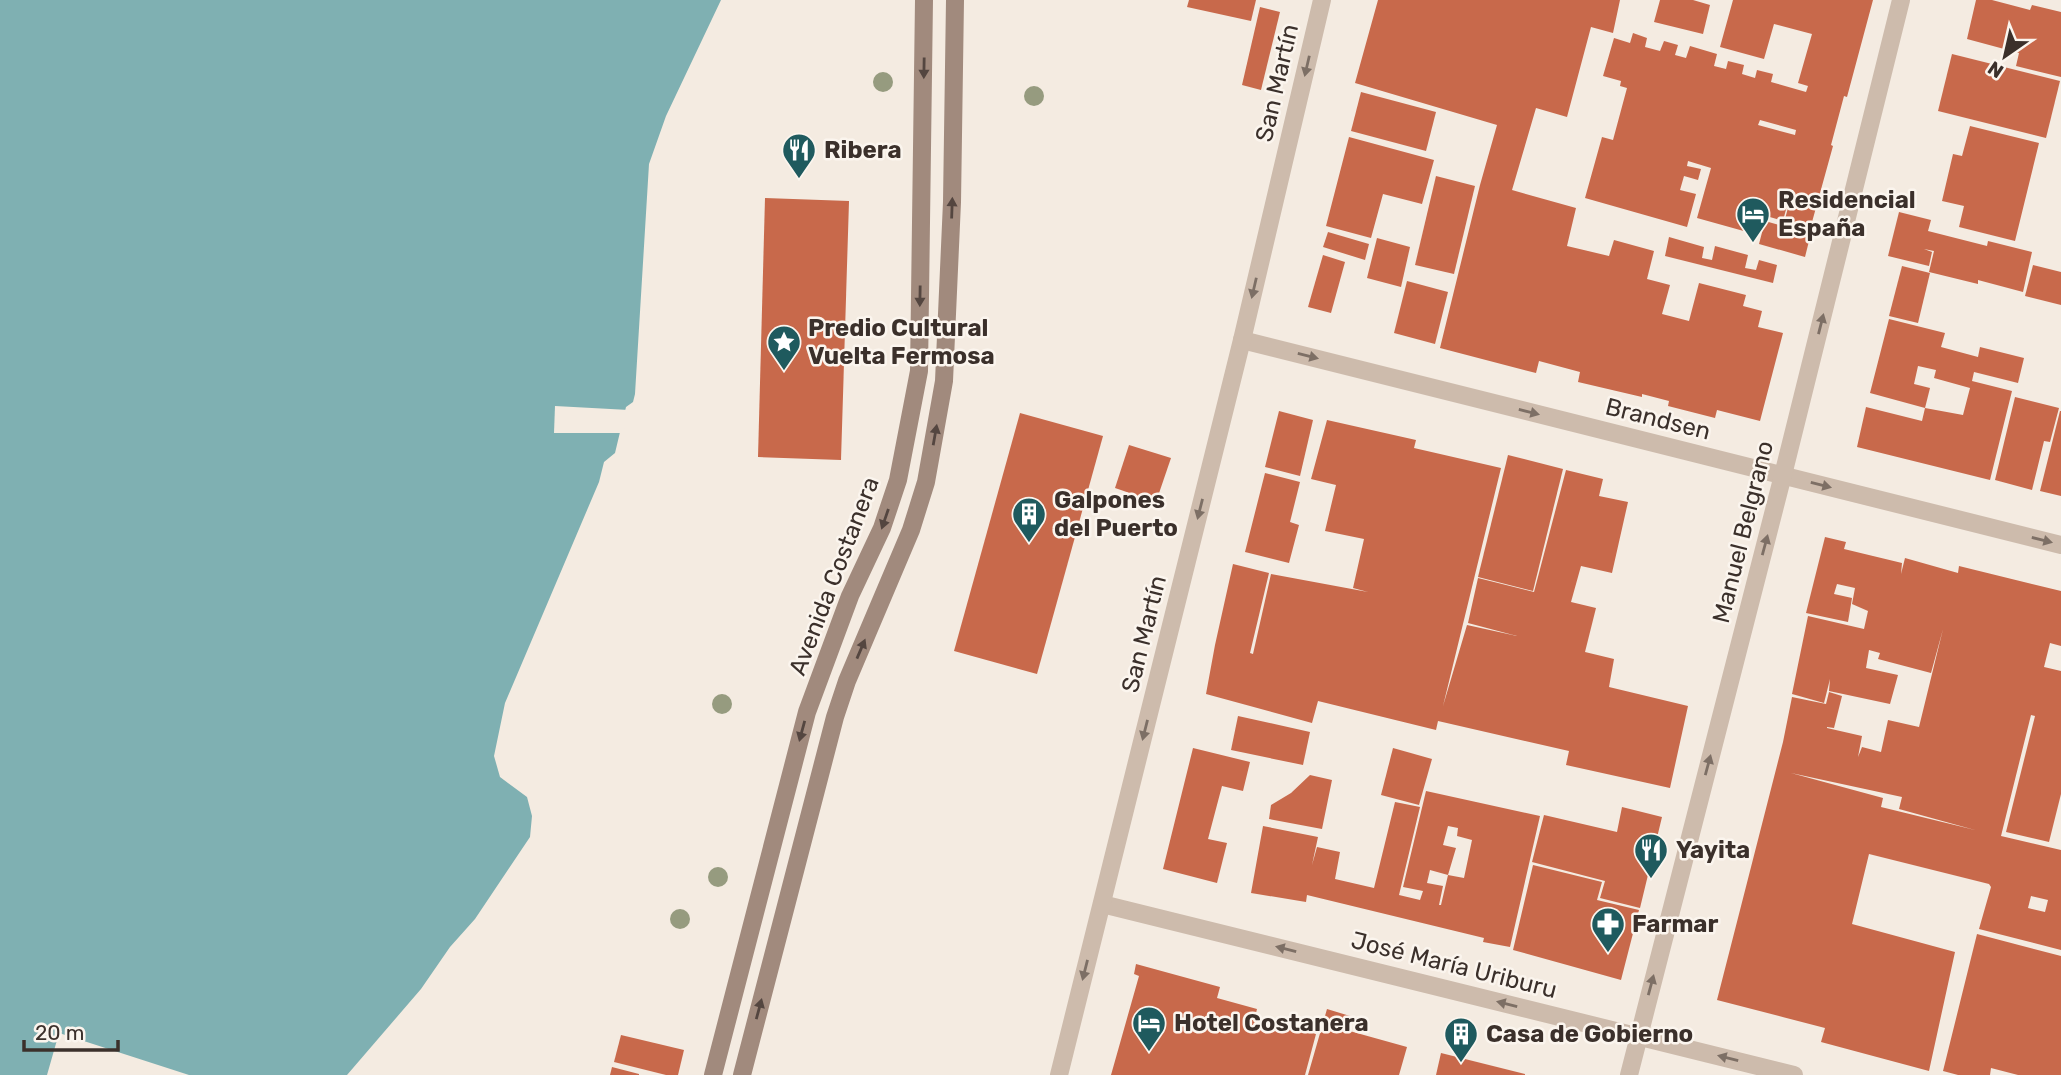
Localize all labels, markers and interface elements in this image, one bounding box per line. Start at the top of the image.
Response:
north arrow [1970,21,2040,91]
street label: San Martín [1250,22,1304,144]
one-way arrow [1301,56,1312,78]
text: N [1984,56,2008,83]
one-way arrow [918,57,929,79]
restaurant icon: Ribera [780,131,818,180]
place label: Ribera [824,136,902,164]
place label: Residencial España [1778,186,1916,242]
hotel icon: Residencial España [1734,195,1772,244]
one-way arrow [946,197,957,219]
one-way arrow [1249,277,1260,299]
one-way arrow [915,285,926,307]
one-way arrow [1816,313,1827,335]
place label: Predio Cultural Vuelta Fermosa [808,314,995,370]
place icon: Predio Cultural Vuelta Fermosa [765,323,803,372]
one-way arrow [1298,351,1320,362]
street label: Brandsen [1603,392,1713,446]
one-way arrow [1518,407,1540,418]
one-way arrow [929,424,940,446]
street label: Manuel Belgrano [1707,438,1779,626]
street label: Avenida Costanera [783,473,885,679]
one-way arrow [1810,480,1832,491]
place label: Galpones del Puerto [1054,486,1178,542]
building icon: Galpones del Puerto [1010,495,1048,544]
one-way arrow [1194,498,1205,520]
one-way arrow [879,509,890,530]
one-way arrow [1761,534,1771,555]
one-way arrow [2031,535,2053,546]
street label: San Martín [1116,573,1172,695]
one-way arrow [855,639,867,659]
one-way arrow [1139,719,1150,741]
one-way arrow [796,720,807,742]
one-way arrow [1703,754,1714,776]
restaurant icon: Yayita [1632,831,1670,880]
place label: Yayita [1676,836,1750,864]
pharmacy icon: Farmar [1589,905,1627,954]
place label: Farmar [1632,910,1719,938]
street label: José María Uriburu [1348,926,1560,1004]
one-way arrow [1275,943,1297,954]
one-way arrow [1079,959,1090,981]
one-way arrow [1646,974,1657,996]
one-way arrow [754,998,765,1020]
one-way arrow [1496,998,1518,1009]
hotel icon: Hotel Costanera [1130,1004,1168,1053]
scale bar [24,1009,119,1052]
place label: Hotel Costanera [1174,1009,1369,1037]
building icon: Casa de Gobierno [1442,1015,1480,1064]
text: 20 m [35,1020,84,1045]
place label: Casa de Gobierno [1486,1020,1693,1048]
one-way arrow [1716,1052,1738,1063]

